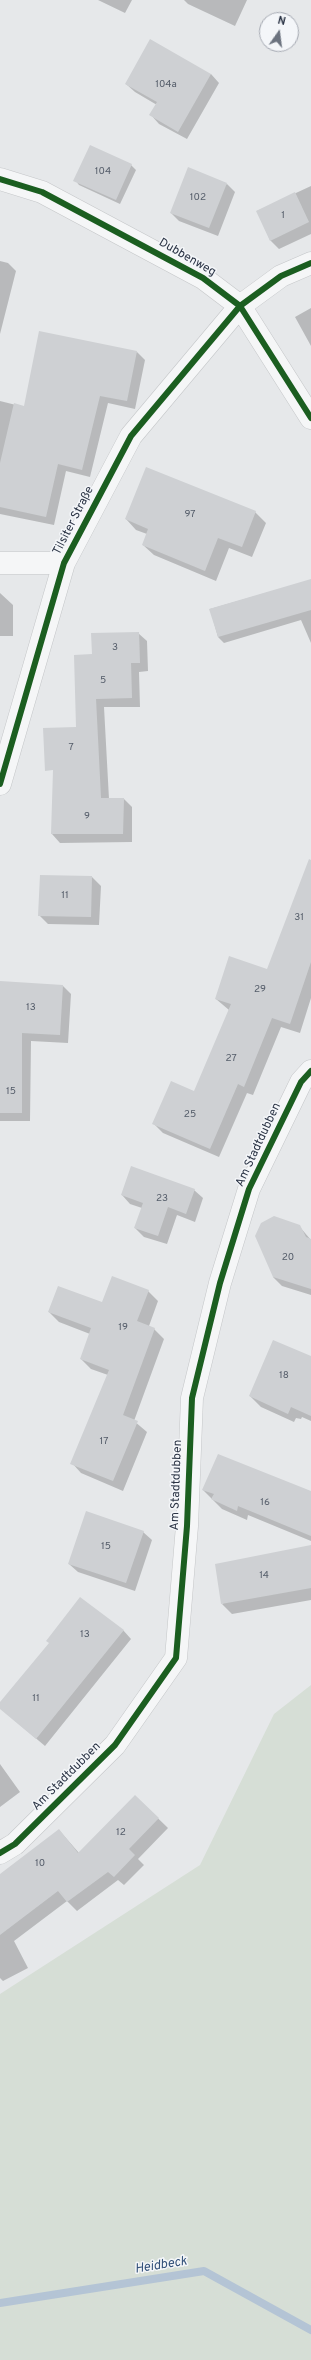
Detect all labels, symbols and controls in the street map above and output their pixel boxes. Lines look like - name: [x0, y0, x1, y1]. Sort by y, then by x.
- north arrow: [259, 12, 299, 52]
- text: N: [276, 14, 287, 29]
- house number: 104a: [155, 79, 177, 91]
- house number: 104: [95, 166, 111, 178]
- house number: 102: [190, 192, 206, 204]
- house number: 1: [281, 210, 285, 222]
- street label: Dubbenweg: [156, 236, 218, 280]
- street label: Tilsiter Straße: [50, 484, 98, 558]
- house number: 97: [185, 509, 195, 521]
- house number: 3: [112, 642, 118, 654]
- house number: 5: [100, 675, 106, 687]
- house number: 7: [68, 742, 74, 754]
- house number: 9: [84, 811, 90, 823]
- house number: 11: [61, 890, 69, 902]
- house number: 31: [294, 912, 304, 924]
- house number: 29: [254, 984, 266, 996]
- house number: 13: [26, 1002, 36, 1014]
- house number: 27: [225, 1053, 237, 1065]
- house number: 15: [6, 1086, 16, 1098]
- street label: Am Stadtdubben: [233, 1101, 285, 1189]
- house number: 25: [184, 1109, 196, 1121]
- house number: 23: [156, 1193, 168, 1205]
- house number: 20: [282, 1252, 294, 1264]
- house number: 19: [118, 1322, 128, 1334]
- house number: 18: [279, 1370, 289, 1382]
- house number: 17: [100, 1436, 108, 1448]
- street label: Am Stadtdubben: [168, 1439, 186, 1531]
- house number: 16: [260, 1497, 270, 1509]
- house number: 15: [101, 1541, 111, 1553]
- house number: 14: [259, 1570, 269, 1582]
- house number: 13: [80, 1629, 90, 1641]
- house number: 11: [32, 1693, 40, 1705]
- street label: Am Stadtdubben: [30, 1740, 104, 1814]
- house number: 12: [116, 1827, 126, 1839]
- house number: 10: [35, 1858, 45, 1870]
- water label: Heidbeck: [134, 2254, 188, 2278]

